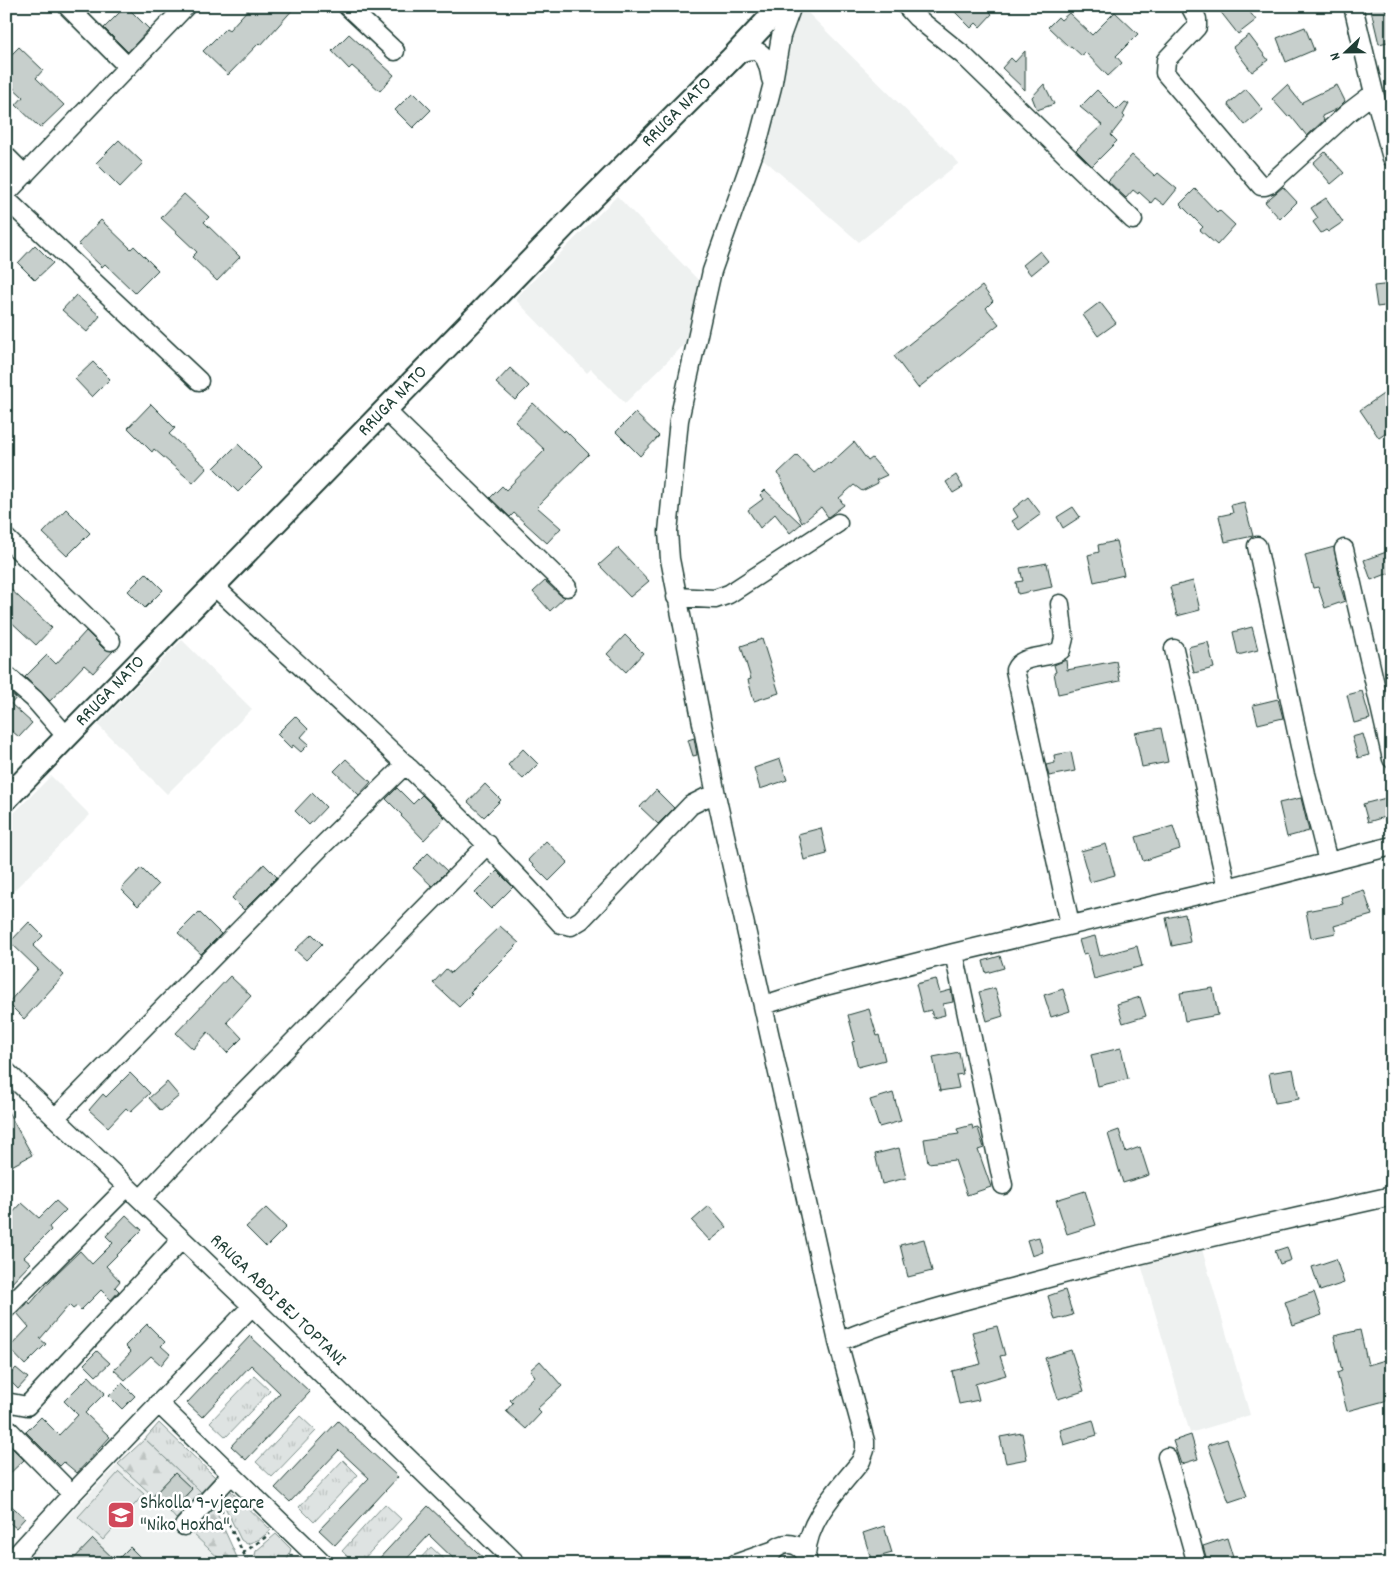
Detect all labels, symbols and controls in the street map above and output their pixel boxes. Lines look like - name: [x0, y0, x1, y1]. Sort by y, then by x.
- north arrow: [1320, 28, 1370, 78]
- text: N: [1325, 49, 1346, 63]
- street label: RRUGA NATO: [636, 71, 719, 154]
- street label: RRUGA NATO: [352, 360, 435, 443]
- street label: RRUGA NATO: [69, 650, 152, 733]
- street label: RRUGA ABDI BEJ TOPTANI: [203, 1229, 351, 1374]
- place label: Shkolla 9-vjeçare "Niko Hoxha": [140, 1491, 264, 1540]
- school or university icon: Shkolla 9-vjeçare "Niko Hoxha": [106, 1500, 136, 1530]

